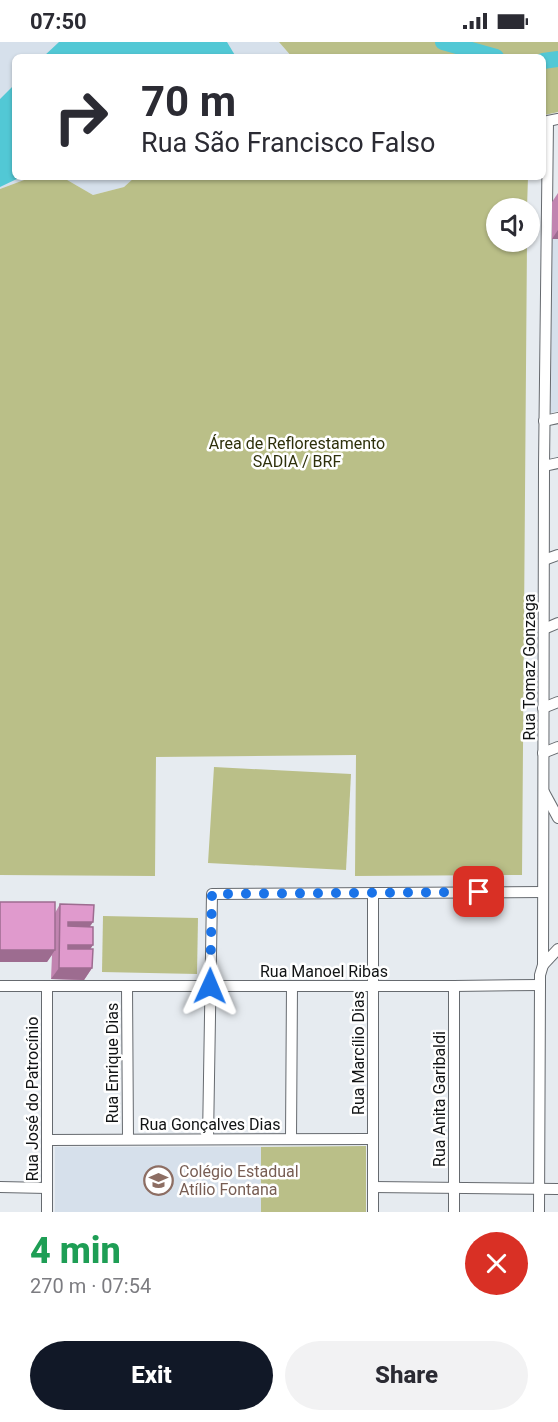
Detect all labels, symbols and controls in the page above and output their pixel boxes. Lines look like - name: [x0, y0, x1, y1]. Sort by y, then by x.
- text: 07:50: [30, 9, 87, 34]
- text: 70 m: [141, 77, 236, 126]
- icon: right: [42, 78, 120, 156]
- text: Rua São Francisco Falso: [141, 127, 435, 159]
- map controls: [486, 198, 540, 252]
- button: sound: [486, 198, 540, 252]
- park label: Área de Reflorestamento SADIA / BRF: [209, 434, 385, 471]
- street label: Rua Tomaz Gonzaga: [520, 594, 539, 740]
- pin: [453, 866, 504, 917]
- icon: arrive: [462, 875, 495, 908]
- position arrow: [178, 954, 242, 1018]
- street label: Rua Manoel Ribas: [260, 962, 388, 981]
- street label: Rua Marcílio Dias: [349, 991, 368, 1115]
- street label: Rua Enrique Dias: [103, 1003, 122, 1123]
- street label: Rua José do Patrocínio: [23, 1017, 42, 1181]
- street label: Rua Anita Garibaldi: [430, 1031, 449, 1167]
- street label: Rua Gonçalves Dias: [140, 1115, 280, 1134]
- place label: Colégio Estadual Atílio Fontana: [179, 1162, 299, 1199]
- school or university icon: Colégio Estadual Atílio Fontana: [142, 1164, 174, 1196]
- text: 4 min: [30, 1230, 121, 1272]
- button: close: [465, 1232, 528, 1295]
- text: 270 m · 07:54: [30, 1274, 151, 1298]
- button: Exit: [30, 1341, 273, 1410]
- button: Share: [285, 1341, 528, 1410]

